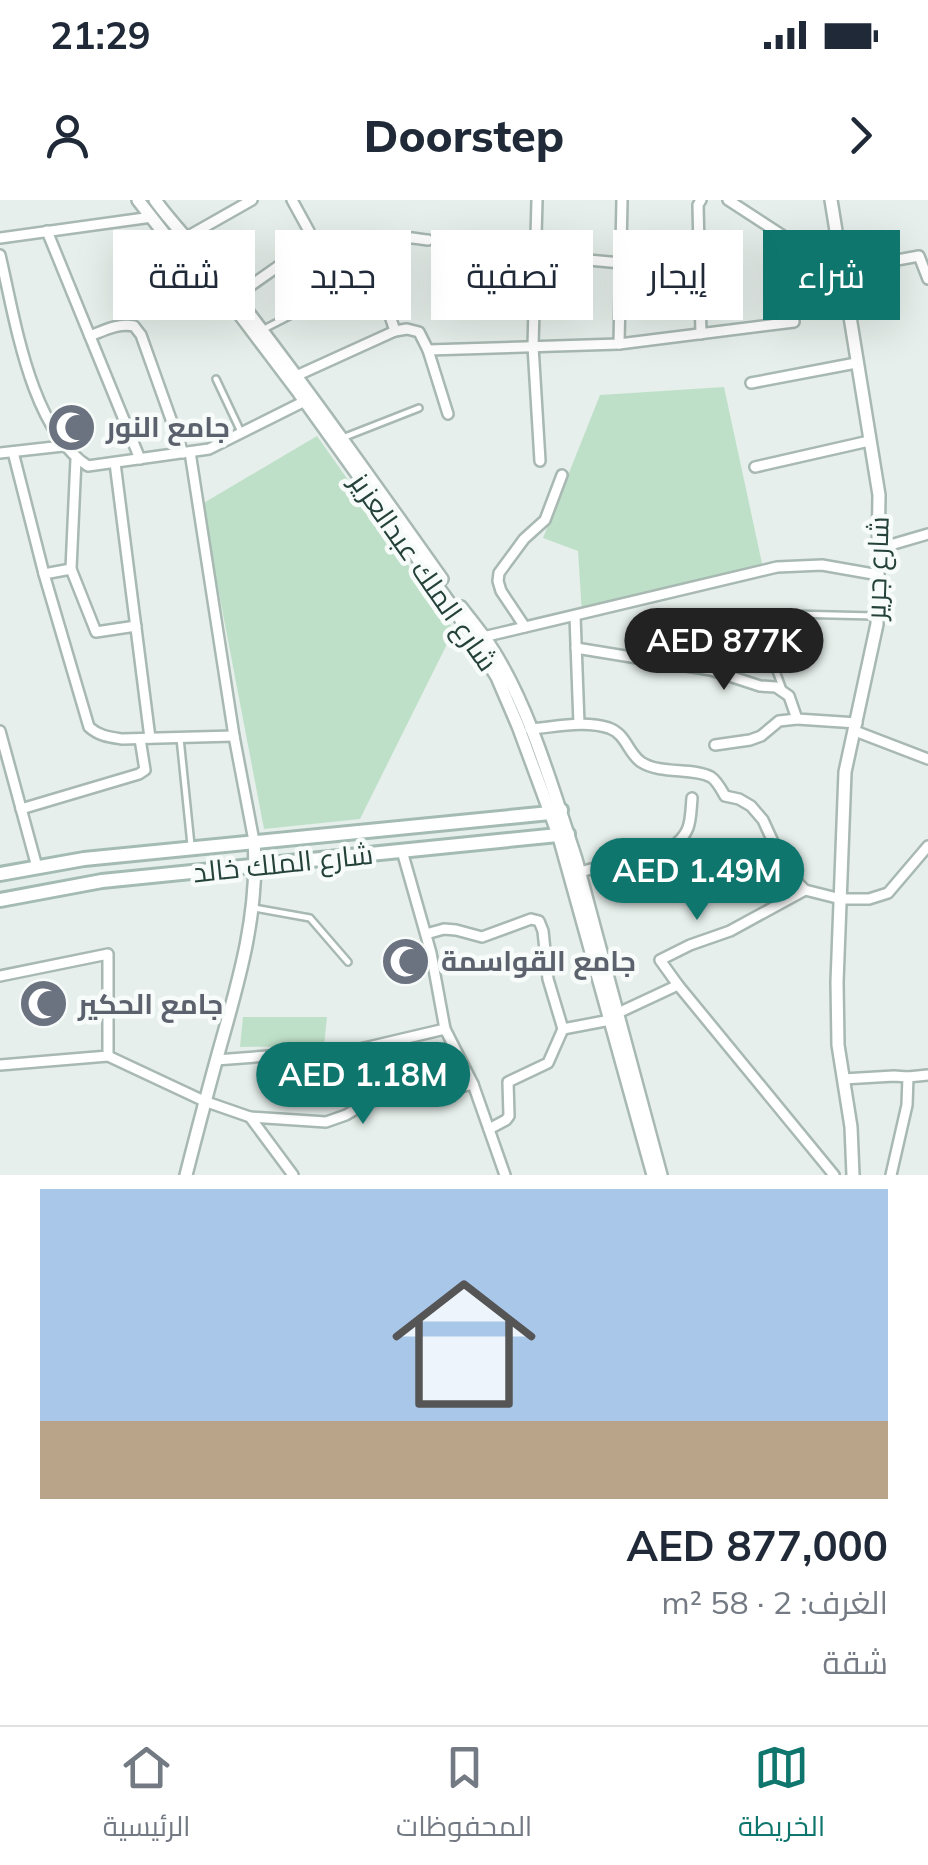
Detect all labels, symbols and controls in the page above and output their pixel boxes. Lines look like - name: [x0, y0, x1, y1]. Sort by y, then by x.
- text: 21:29: [50, 11, 151, 59]
- text: Doorstep: [364, 107, 564, 163]
- icon: person: [40, 108, 95, 163]
- icon: forward: [833, 108, 888, 163]
- chip: شقة: [113, 230, 255, 320]
- chip: جديد: [275, 230, 411, 320]
- chip: تصفية: [431, 230, 593, 320]
- chip: إيجار: [613, 230, 743, 320]
- chip: شراء: [763, 230, 900, 320]
- mosque icon: جامع النور: [45, 401, 97, 453]
- place label: جامع النور: [105, 409, 230, 446]
- street label: شارع الملك عبدالعزيز: [340, 464, 506, 679]
- street label: شارع جرير: [857, 516, 898, 622]
- pin: AED 877K: [621, 608, 827, 693]
- text: AED 877K: [646, 620, 802, 660]
- street label: شارع الملك خالد: [191, 836, 375, 891]
- pin: AED 1.49M: [583, 838, 811, 923]
- text: AED 1.49M: [612, 850, 782, 890]
- mosque icon: جامع القواسمة: [380, 935, 432, 987]
- place label: جامع القواسمة: [441, 943, 636, 980]
- mosque icon: جامع الحكير: [17, 978, 69, 1030]
- place label: جامع الحكير: [77, 986, 223, 1023]
- pin: AED 1.18M: [249, 1042, 477, 1127]
- text: AED 1.18M: [278, 1054, 448, 1094]
- icon: home: [374, 1254, 554, 1434]
- text: AED 877,000: [626, 1519, 888, 1572]
- text: الغرف: 2 · 58 m²: [662, 1582, 888, 1622]
- text: شقة: [823, 1642, 888, 1682]
- tab: الرئيسية: [103, 1740, 191, 1852]
- tab: المحفوظات: [396, 1740, 532, 1852]
- tab: الخريطة: [738, 1740, 825, 1852]

